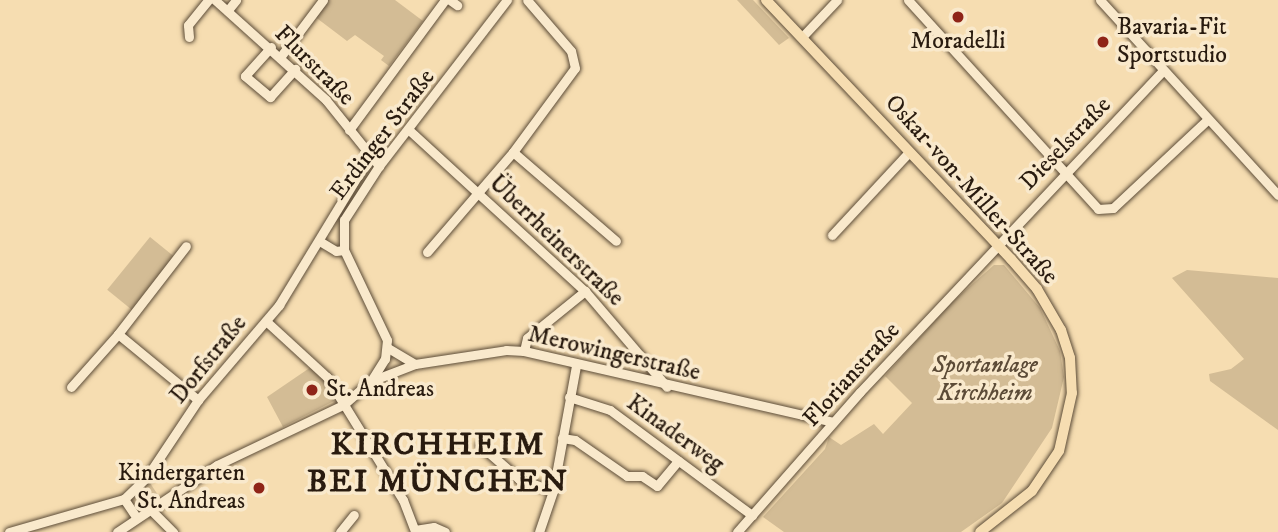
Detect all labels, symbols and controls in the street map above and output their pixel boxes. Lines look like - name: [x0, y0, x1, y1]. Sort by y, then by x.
- marker: Moradelli: [950, 9, 966, 25]
- place label: Bavaria-Fit Sportstudio: [1117, 14, 1227, 70]
- street label: Flurstraße: [268, 20, 360, 112]
- place label: Moradelli: [911, 28, 1005, 56]
- marker: Bavaria-Fit Sportstudio: [1095, 34, 1111, 50]
- street label: Erdinger Straße: [325, 64, 441, 206]
- street label: Oskar-von-Miller-Straße: [878, 89, 1064, 291]
- street label: Dieselstraße: [1015, 91, 1117, 197]
- street label: Überrheinerstraße: [482, 169, 630, 313]
- street label: Dorfstraße: [165, 310, 253, 410]
- street label: Florianstraße: [798, 317, 906, 433]
- street label: Merowingerstraße: [525, 320, 703, 388]
- park label: Sportanlage Kirchheim: [932, 352, 1038, 408]
- place label: St. Andreas: [326, 376, 434, 404]
- marker: St. Andreas: [304, 382, 320, 398]
- street label: Kinaderweg: [621, 389, 729, 479]
- district label: KIRCHHEIM BEI MÜNCHEN: [308, 427, 568, 502]
- place label: Kindergarten St. Andreas: [118, 460, 245, 516]
- marker: Kindergarten St. Andreas: [251, 480, 267, 496]

